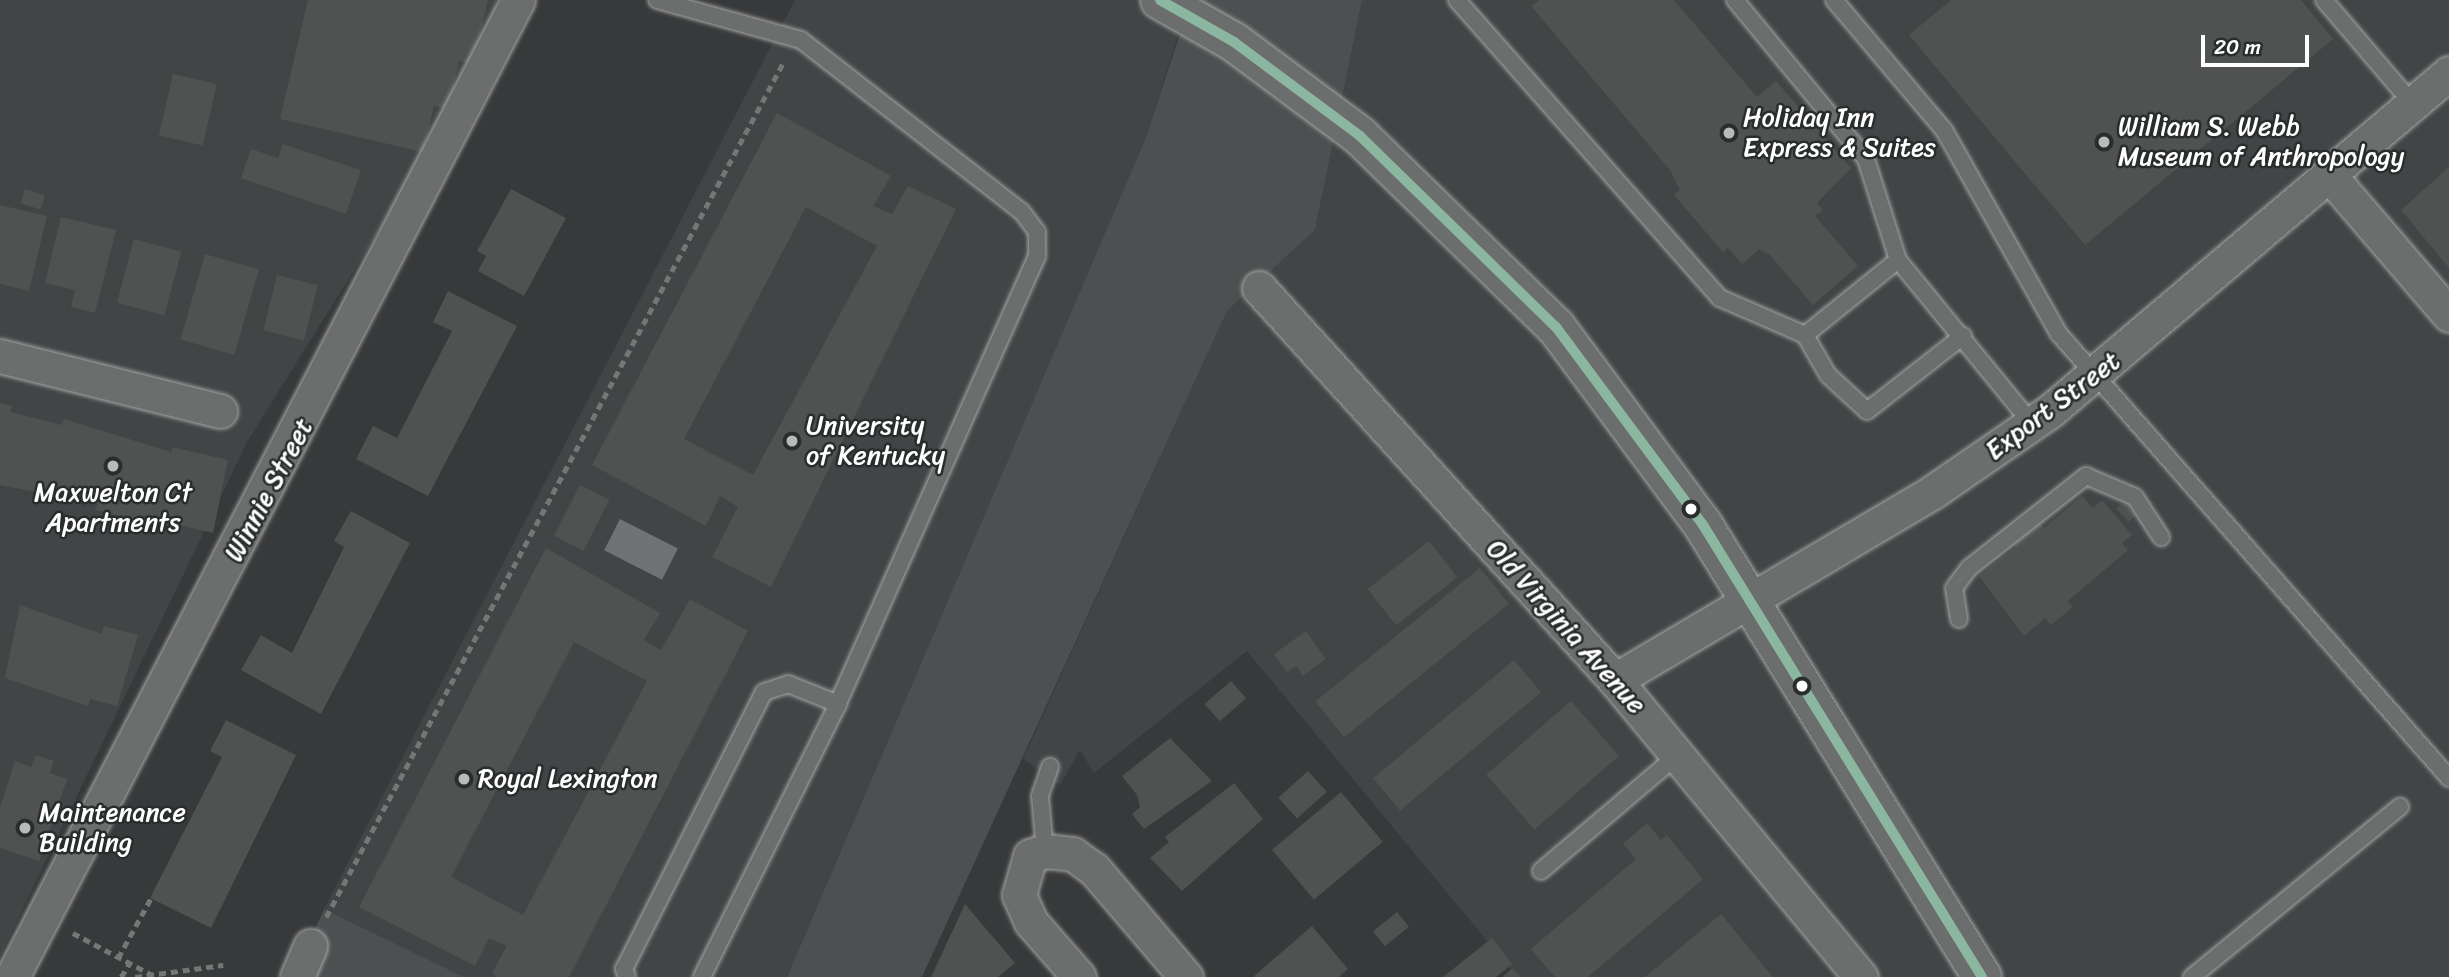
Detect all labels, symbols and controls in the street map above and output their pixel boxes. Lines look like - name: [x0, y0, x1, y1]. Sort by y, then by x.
- scale bar: [2204, 21, 2312, 65]
- text: 20 m: [2214, 28, 2261, 66]
- place label: Holiday Inn Express & Suites: [1743, 102, 1936, 164]
- place label: William S. Webb Museum of Anthropology: [2118, 111, 2404, 172]
- marker: Holiday Inn Express & Suites: [1721, 125, 1737, 141]
- marker: William S. Webb Museum of Anthropology: [2096, 134, 2112, 150]
- street label: Export Street: [1980, 346, 2126, 466]
- place label: University of Kentucky: [806, 410, 946, 472]
- street label: Winnie Street: [218, 413, 320, 567]
- marker: University of Kentucky: [784, 433, 800, 449]
- marker: Maxwelton Ct Apartments: [105, 458, 121, 474]
- place label: Maxwelton Ct Apartments: [34, 477, 192, 538]
- unlabelled marker: [1684, 502, 1698, 516]
- street label: Old Virginia Avenue: [1480, 534, 1652, 720]
- unlabelled marker: [1795, 679, 1809, 693]
- place label: Royal Lexington: [478, 763, 659, 795]
- marker: Royal Lexington: [456, 771, 472, 787]
- place label: Maintenance Building: [39, 797, 186, 858]
- marker: Maintenance Building: [17, 820, 33, 836]

